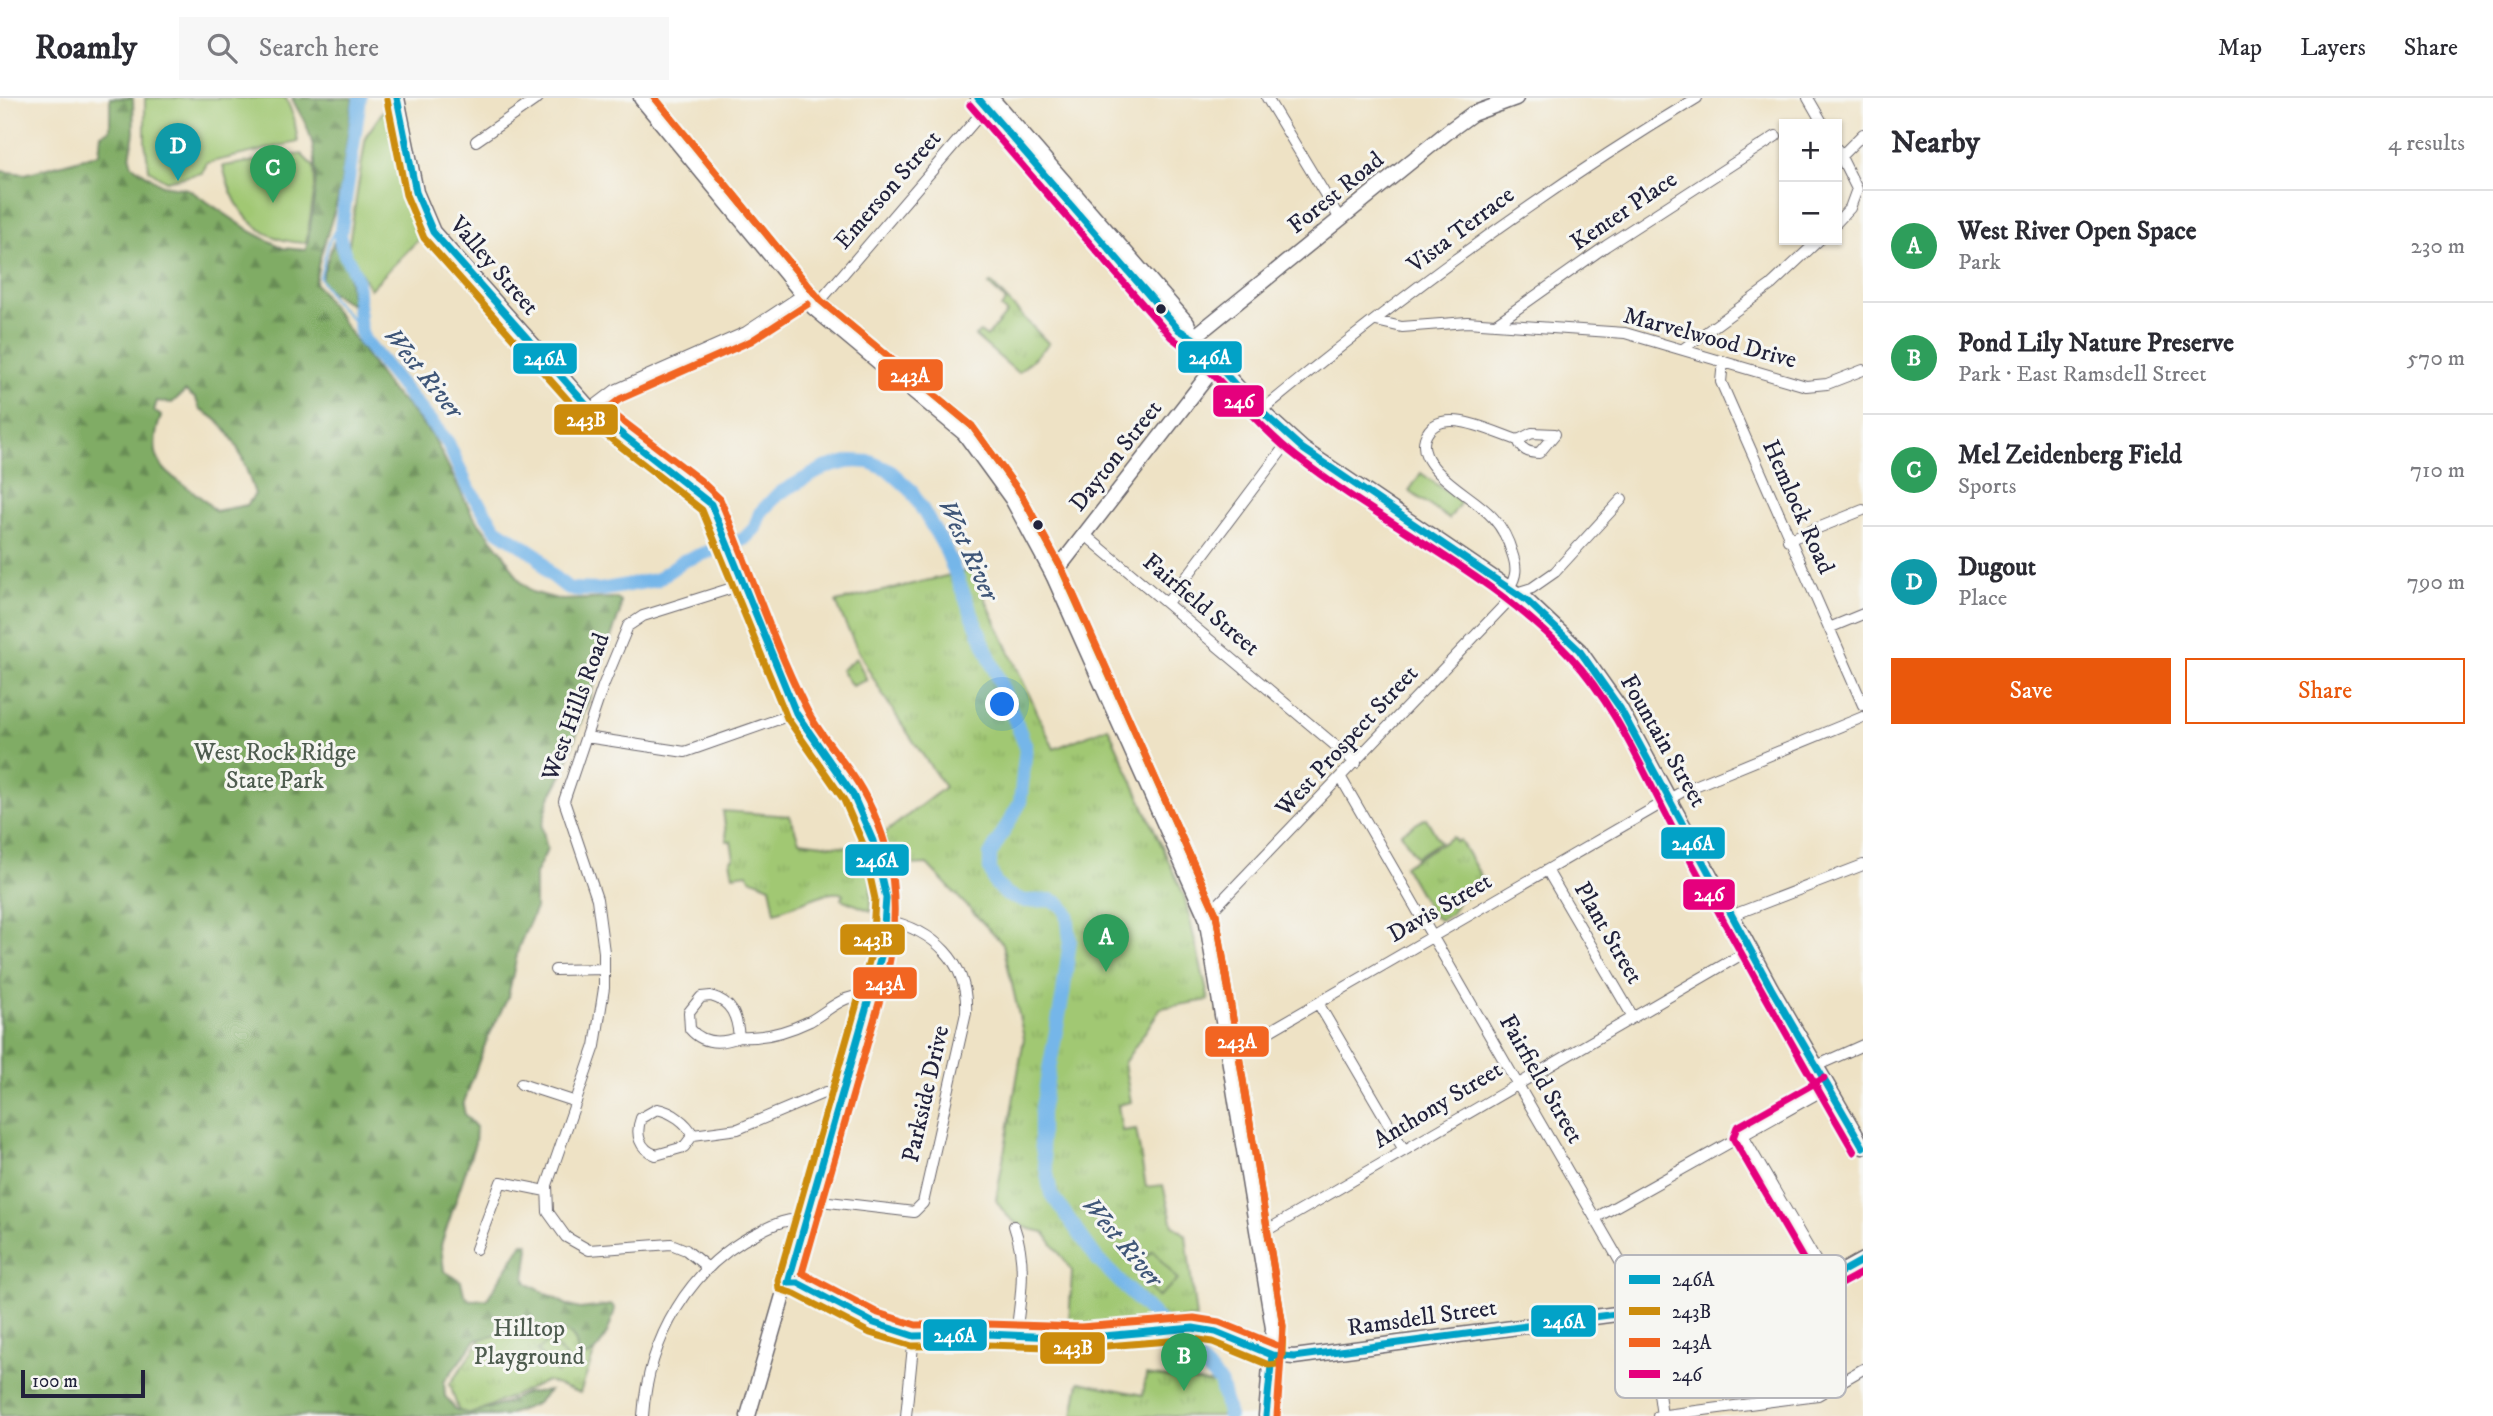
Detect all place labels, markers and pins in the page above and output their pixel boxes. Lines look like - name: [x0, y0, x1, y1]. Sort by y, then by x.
- pin: D: [155, 123, 201, 181]
- pin: C: [250, 145, 296, 203]
- unlabelled marker: [1154, 302, 1168, 316]
- unlabelled marker: [1031, 518, 1045, 532]
- pin: A: [1083, 914, 1129, 972]
- pin: B: [1161, 1333, 1207, 1391]

